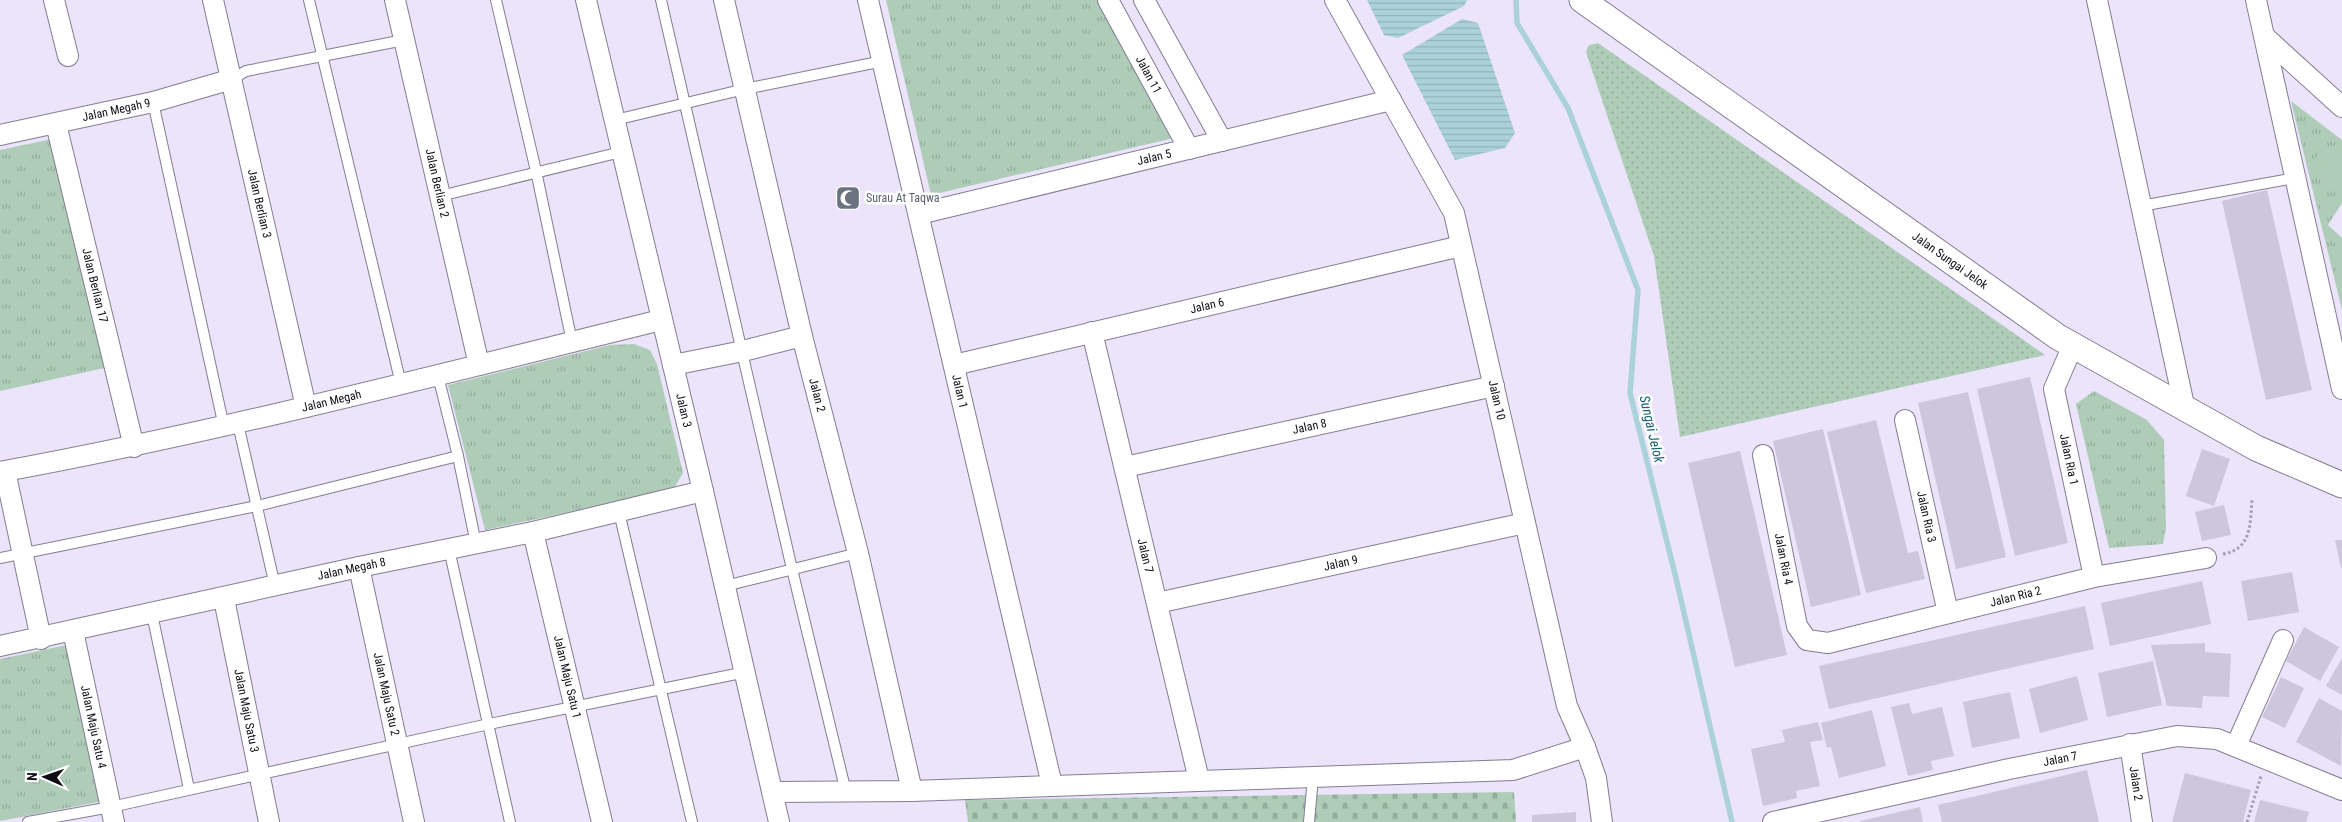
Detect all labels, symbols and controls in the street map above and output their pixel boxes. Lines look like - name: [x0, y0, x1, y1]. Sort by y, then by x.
- street label: Jalan 11: [1133, 54, 1164, 96]
- street label: Jalan Megah 9: [81, 96, 152, 124]
- street label: Jalan 5: [1136, 146, 1173, 168]
- street label: Jalan Berlian 2: [422, 147, 452, 219]
- street label: Jalan Berlian 3: [245, 168, 274, 240]
- mosque icon: Surau At Taqwa: [835, 185, 861, 211]
- place label: Surau At Taqwa: [866, 191, 940, 205]
- street label: Jalan Sungai Jelok: [1910, 229, 1991, 292]
- street label: Jalan Berlian 17: [79, 247, 111, 324]
- street label: Jalan 6: [1189, 295, 1226, 316]
- street label: Jalan 1: [949, 373, 971, 410]
- street label: Jalan 2: [806, 377, 828, 414]
- street label: Jalan 10: [1486, 379, 1508, 422]
- street label: Jalan Megah: [300, 387, 363, 415]
- street label: Jalan 3: [673, 392, 695, 429]
- water label: Sungai Jelok: [1636, 394, 1668, 465]
- street label: Jalan 8: [1291, 416, 1328, 437]
- street label: Jalan Ria 1: [2057, 432, 2081, 487]
- street label: Jalan Ria 3: [1914, 490, 1939, 544]
- street label: Jalan Ria 4: [1772, 532, 1796, 586]
- street label: Jalan 7: [1135, 537, 1156, 574]
- street label: Jalan 9: [1322, 553, 1359, 574]
- street label: Jalan Megah 8: [316, 555, 387, 583]
- street label: Jalan Ria 2: [1989, 583, 2043, 610]
- street label: Jalan Maju Satu 1: [551, 634, 584, 720]
- street label: Jalan Maju Satu 2: [371, 651, 402, 737]
- street label: Jalan Maju Satu 3: [231, 668, 262, 754]
- street label: Jalan Maju Satu 4: [78, 684, 109, 770]
- street label: Jalan 7: [2042, 749, 2079, 769]
- north arrow: [20, 752, 70, 802]
- street label: Jalan 2: [2127, 765, 2146, 802]
- text: N: [24, 772, 40, 781]

